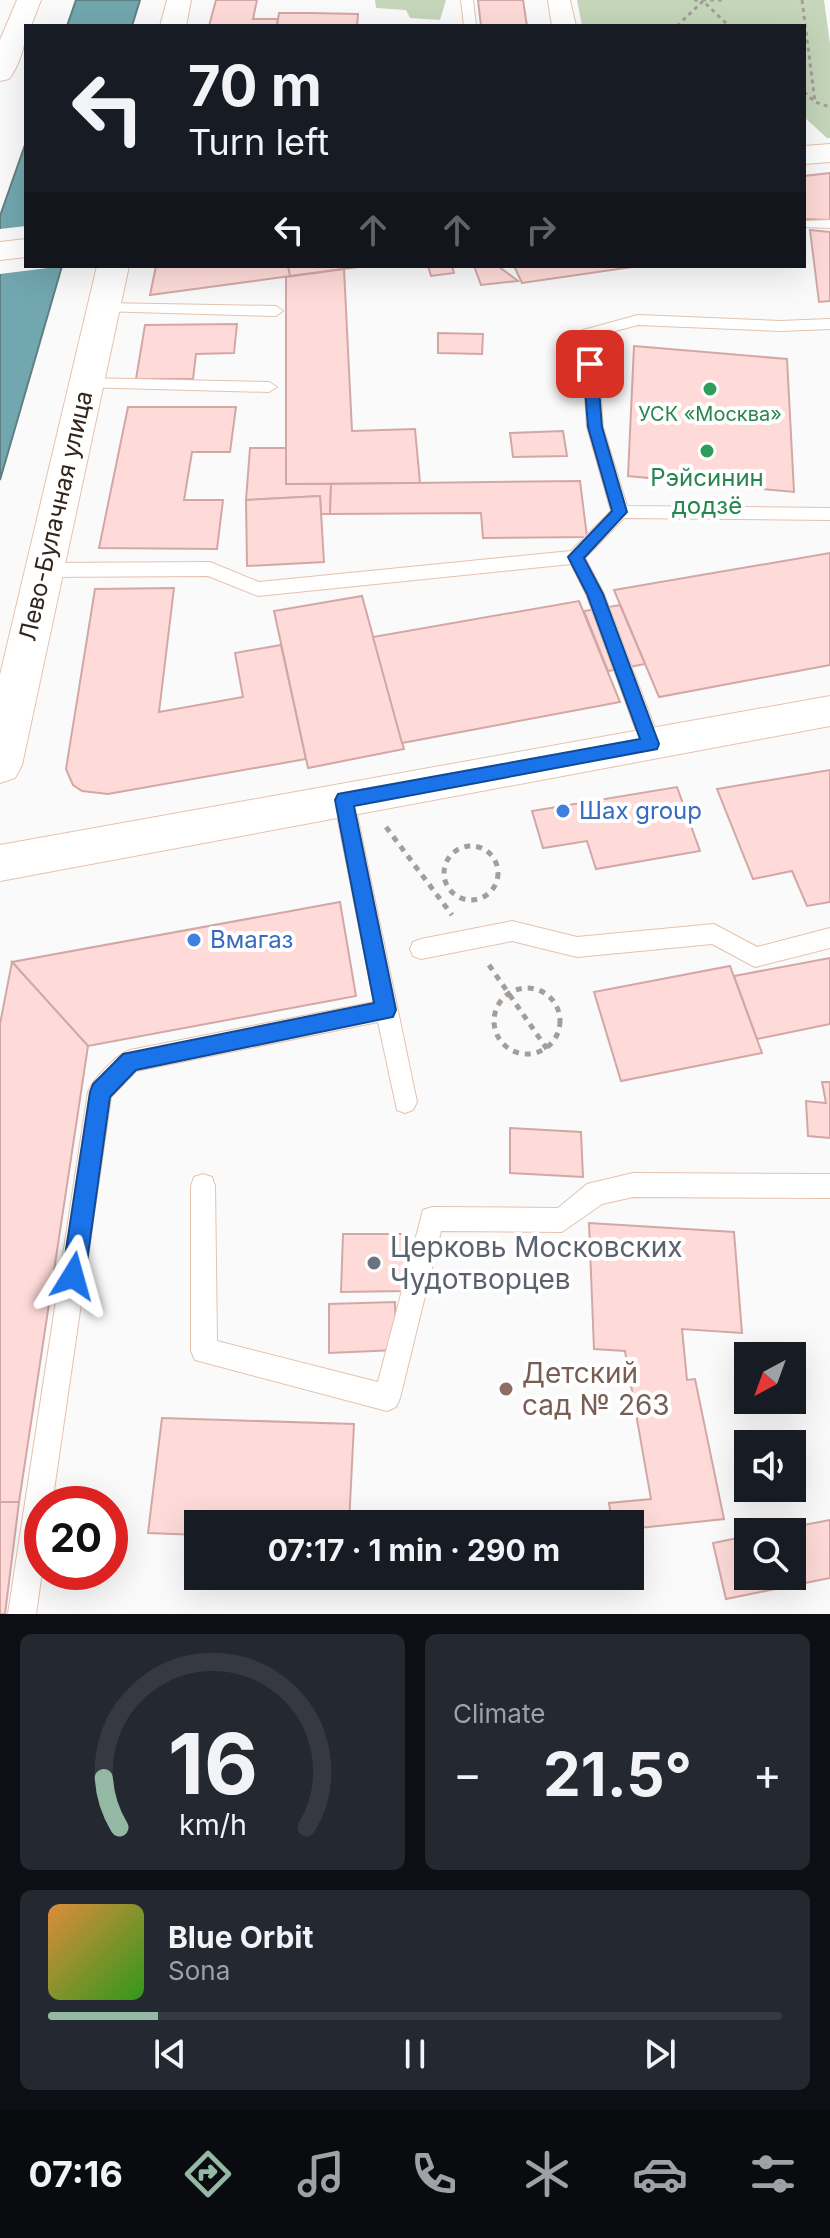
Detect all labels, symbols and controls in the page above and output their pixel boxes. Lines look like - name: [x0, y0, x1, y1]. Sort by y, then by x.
- text: 70 m: [188, 52, 322, 120]
- icon: left: [56, 56, 160, 160]
- text: Turn left: [188, 120, 329, 164]
- icon: left: [267, 208, 311, 252]
- icon: ahead: [351, 208, 395, 252]
- icon: ahead: [435, 208, 479, 252]
- icon: right: [519, 208, 563, 252]
- pin: [556, 330, 624, 398]
- icon: arrive: [568, 342, 612, 386]
- marker: УСК «Москва»: [701, 380, 719, 398]
- street label: Лево-Булачная улица: [13, 388, 98, 644]
- place label: УСК «Москва»: [638, 402, 782, 426]
- marker: Рэйсинин додзё: [698, 442, 716, 460]
- place label: Рэйсинин додзё: [650, 463, 764, 520]
- place label: Шах group: [579, 796, 702, 825]
- marker: Шах group: [554, 802, 572, 820]
- place label: Вмагаз: [210, 925, 293, 954]
- marker: Вмагаз: [185, 931, 203, 949]
- place label: Церковь Московских Чудотворцев: [390, 1230, 683, 1296]
- position arrow: [31, 1234, 115, 1318]
- marker: Церковь Московских Чудотворцев: [365, 1254, 383, 1272]
- north arrow: [734, 1342, 806, 1414]
- map controls: [734, 1342, 806, 1590]
- place label: Детский сад № 263: [522, 1356, 670, 1422]
- marker: Детский сад № 263: [497, 1380, 515, 1398]
- button: sound: [734, 1430, 806, 1502]
- speed limit sign: 20: [24, 1486, 128, 1590]
- button: search: [734, 1518, 806, 1590]
- text: 07:17 · 1 min · 290 m: [268, 1532, 560, 1568]
- text: Climate: [453, 1698, 545, 1729]
- text: 16: [168, 1713, 257, 1814]
- text: 21.5°: [543, 1738, 692, 1810]
- text: −: [453, 1747, 482, 1801]
- text: +: [753, 1747, 782, 1801]
- text: km/h: [179, 1807, 246, 1842]
- text: Blue Orbit: [168, 1919, 313, 1955]
- text: Sona: [168, 1955, 230, 1986]
- icon: previous: [148, 2032, 192, 2076]
- icon: pause: [393, 2032, 437, 2076]
- icon: next: [638, 2032, 682, 2076]
- icon: directions: [180, 2146, 236, 2202]
- icon: music: [293, 2146, 349, 2202]
- icon: phone: [406, 2146, 462, 2202]
- icon: climate: [519, 2146, 575, 2202]
- icon: car: [632, 2146, 688, 2202]
- icon: filters: [745, 2146, 801, 2202]
- text: 07:16: [29, 2152, 123, 2196]

